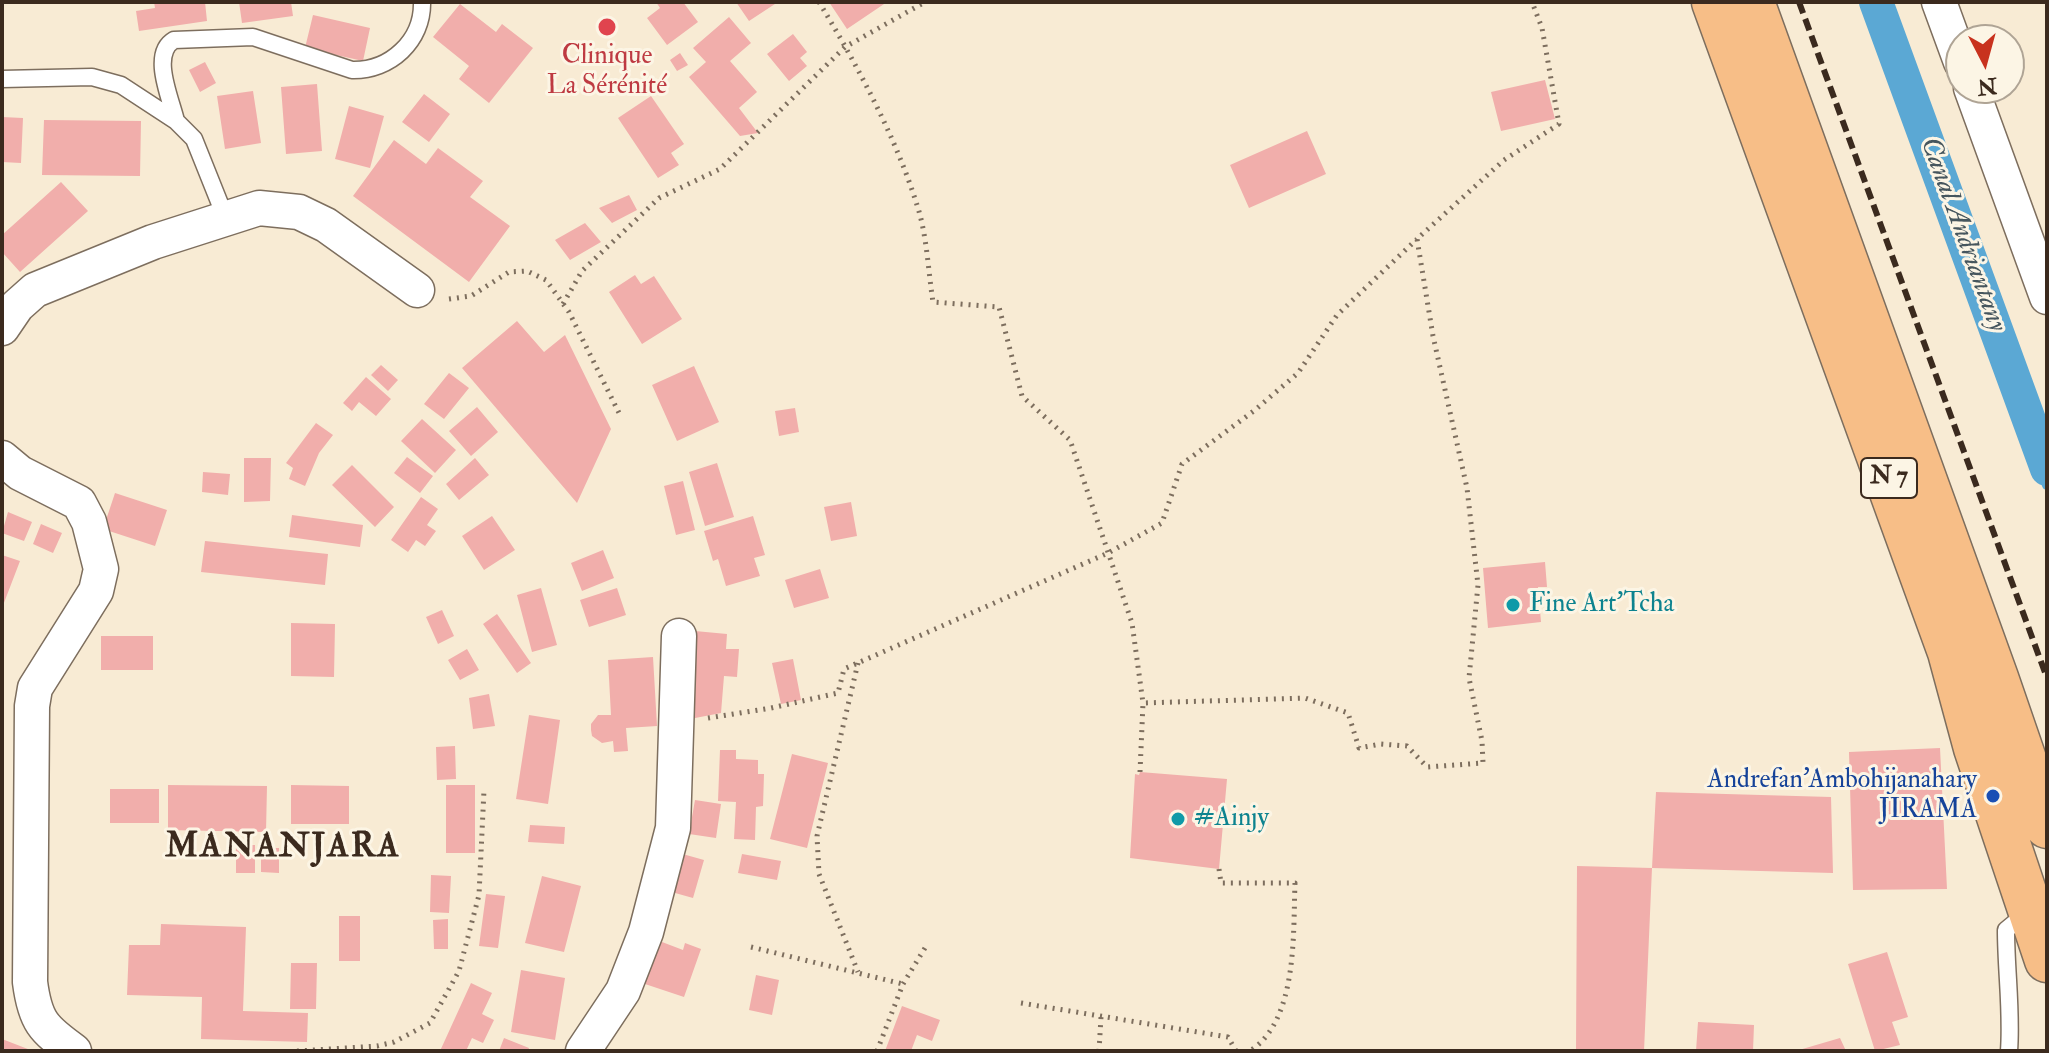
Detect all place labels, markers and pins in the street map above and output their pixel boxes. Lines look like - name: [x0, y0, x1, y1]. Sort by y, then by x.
- marker: Clinique La Sérénité: [596, 16, 618, 38]
- place label: Clinique La Sérénité: [547, 41, 667, 102]
- place label: Fine Art'Tcha: [1529, 589, 1674, 621]
- marker: Fine Art'Tcha: [1504, 596, 1522, 614]
- place label: Andrefan'Ambohijanahary JIRAMA: [1707, 765, 1977, 826]
- marker: Andrefan'Ambohijanahary JIRAMA: [1984, 787, 2002, 805]
- place label: #Ainjy: [1194, 803, 1269, 835]
- marker: #Ainjy: [1169, 810, 1187, 828]

